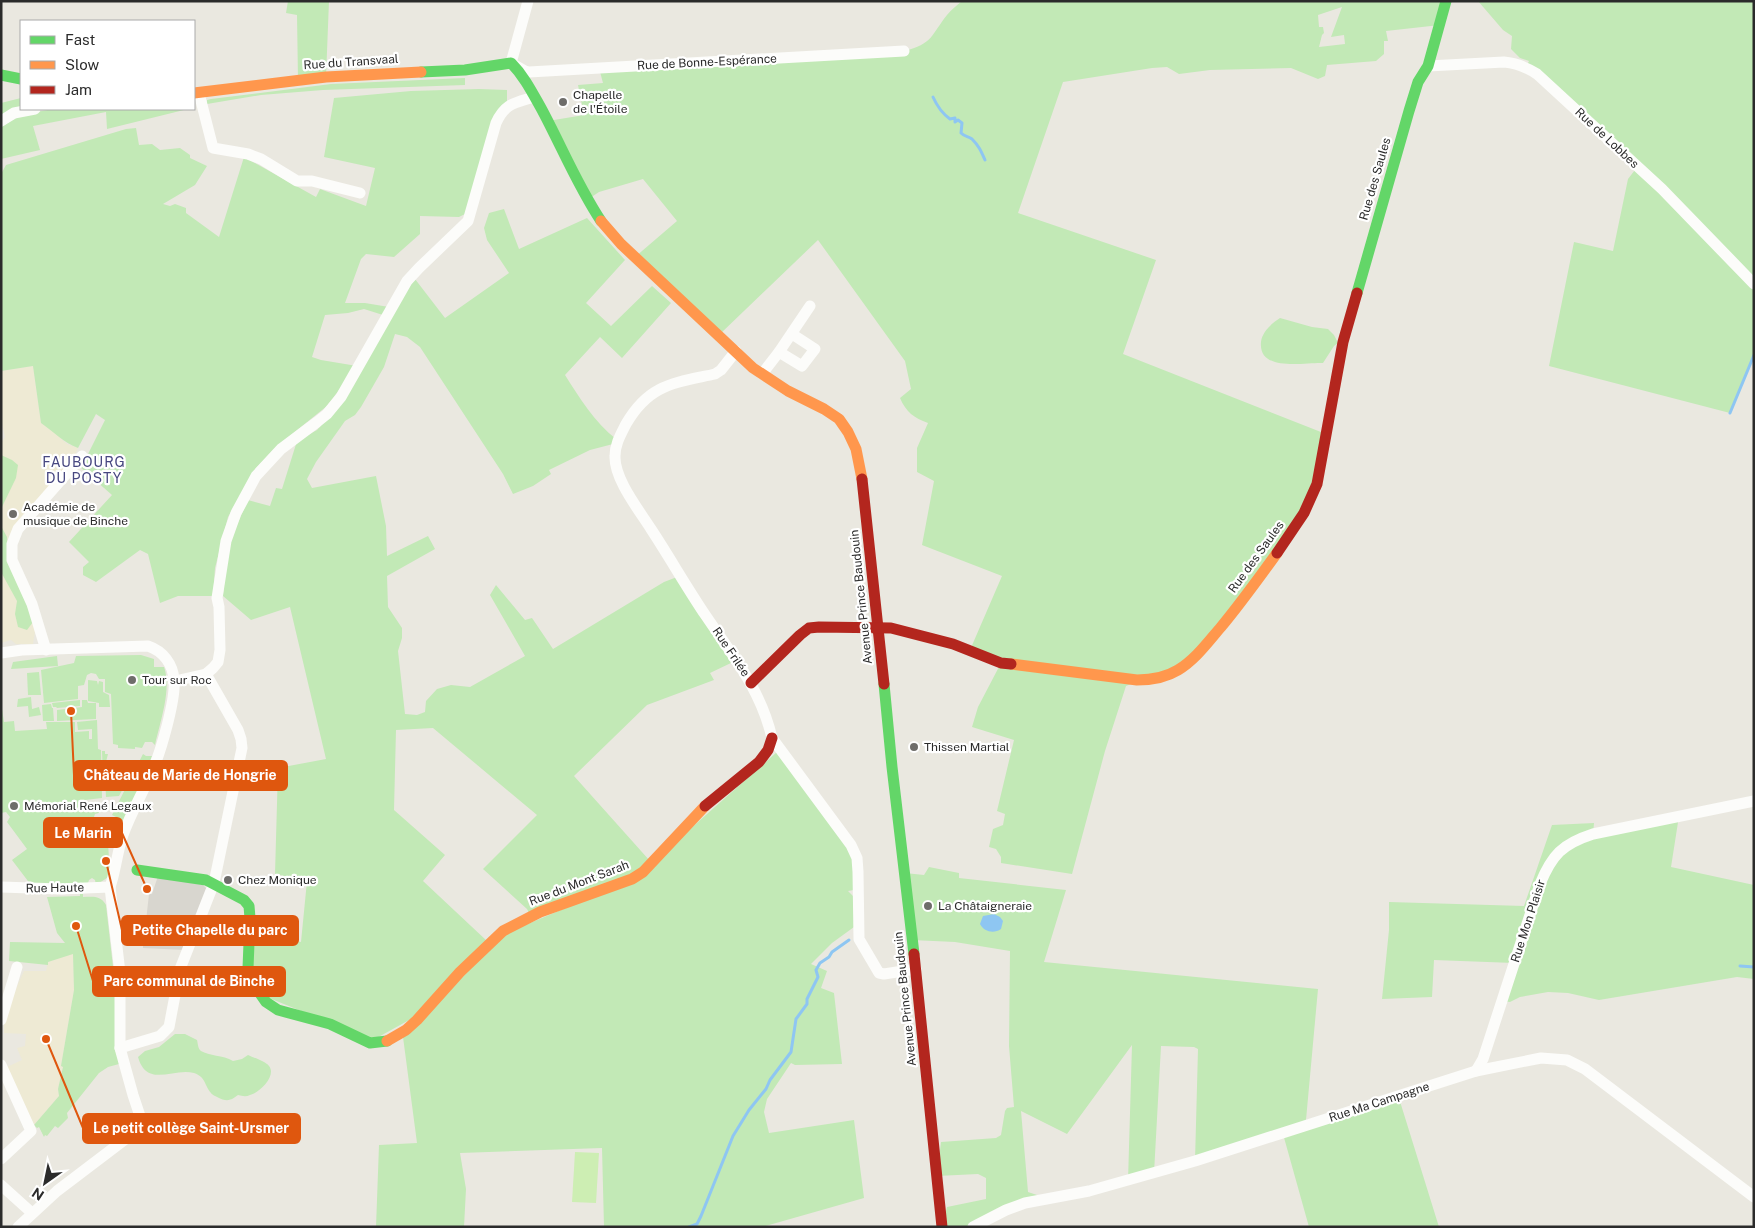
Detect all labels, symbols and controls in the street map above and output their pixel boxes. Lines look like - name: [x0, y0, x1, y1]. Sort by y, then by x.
- legend: [20, 20, 195, 110]
- text: Fast: [65, 31, 95, 48]
- street label: Rue de Bonne-Espérance: [637, 51, 778, 73]
- street label: Rue du Transvaal: [303, 52, 399, 72]
- text: Slow: [65, 56, 100, 73]
- text: Jam: [65, 81, 92, 98]
- place label: Chapelle de l'Étoile: [573, 88, 628, 116]
- marker: Chapelle de l'Étoile: [557, 96, 569, 108]
- street label: Rue de Lobbes: [1572, 105, 1642, 171]
- street label: Rue des Saules: [1357, 136, 1393, 222]
- district label: FAUBOURG DU POSTY: [42, 454, 126, 486]
- place label: Académie de musique de Binche: [23, 500, 128, 528]
- marker: Académie de musique de Binche: [7, 508, 19, 520]
- street label: Rue des Saules: [1225, 518, 1287, 596]
- street label: Avenue Prince Baudouin: [847, 529, 875, 665]
- street label: Rue Frilée: [709, 625, 753, 679]
- place label: Tour sur Roc: [142, 673, 212, 687]
- marker: Tour sur Roc: [126, 674, 138, 686]
- place label: Thissen Martial: [924, 740, 1010, 754]
- marker: Thissen Martial: [908, 741, 920, 753]
- callout: Château de Marie de Hongrie: [74, 761, 287, 790]
- text: Château de Marie de Hongrie: [83, 767, 277, 783]
- place label: Mémorial René Legaux: [24, 799, 152, 813]
- marker: Mémorial René Legaux: [8, 800, 20, 812]
- callout: Le Marin: [44, 818, 122, 847]
- text: Le Marin: [54, 825, 112, 841]
- street label: Rue du Mont Sarah: [527, 857, 631, 908]
- place label: Chez Monique: [238, 873, 317, 887]
- marker: Chez Monique: [222, 874, 234, 886]
- street label: Rue Mon Plaisir: [1508, 877, 1548, 964]
- street label: Rue Haute: [26, 880, 85, 896]
- place label: La Châtaigneraie: [938, 899, 1032, 913]
- marker: La Châtaigneraie: [922, 900, 934, 912]
- callout: Petite Chapelle du parc: [122, 916, 298, 945]
- text: Petite Chapelle du parc: [132, 922, 288, 938]
- street label: Avenue Prince Baudouin: [891, 931, 919, 1067]
- callout: Parc communal de Binche: [93, 967, 285, 996]
- text: Parc communal de Binche: [103, 973, 275, 989]
- street label: Rue Ma Campagne: [1327, 1079, 1431, 1125]
- callout: Le petit collège Saint-Ursmer: [83, 1114, 300, 1143]
- text: Le petit collège Saint-Ursmer: [93, 1120, 289, 1136]
- north arrow: [20, 1158, 70, 1208]
- text: N: [29, 1184, 47, 1204]

